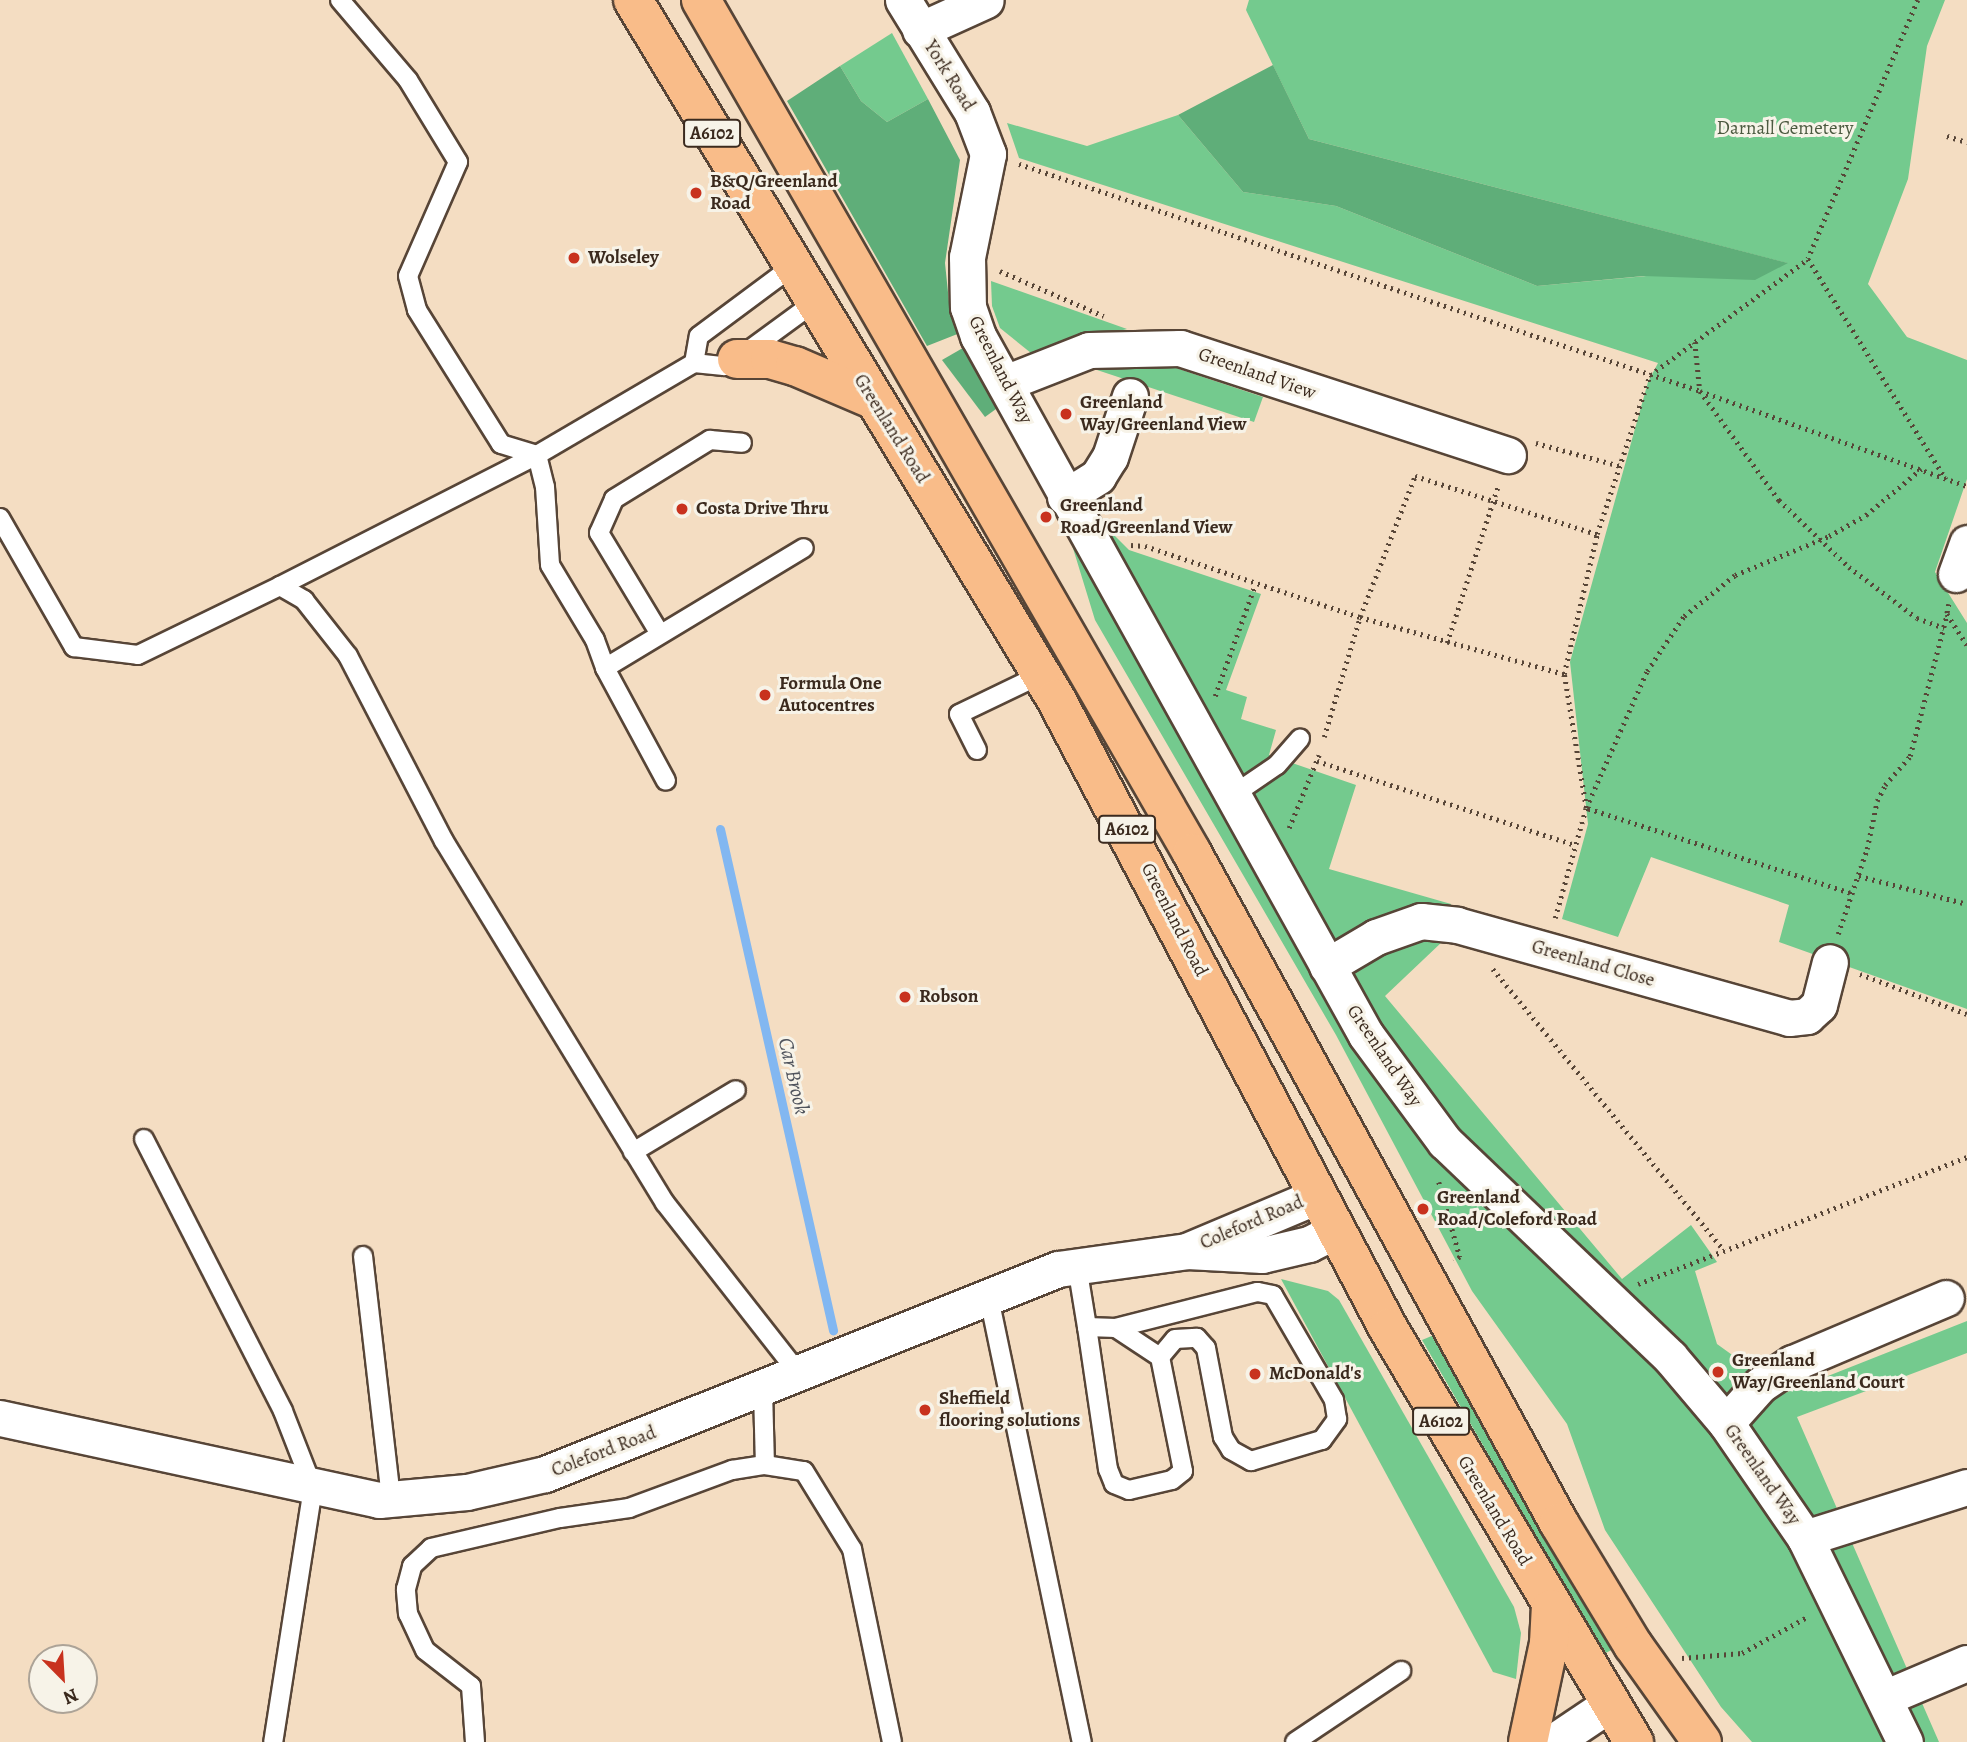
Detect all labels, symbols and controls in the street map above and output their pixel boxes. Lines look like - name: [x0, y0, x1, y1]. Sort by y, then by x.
- street label: York Road: [918, 36, 980, 116]
- road number: A6102: [682, 118, 742, 148]
- park label: Darnall Cemetery: [1717, 118, 1853, 140]
- place label: B&Q/Greenland Road: [710, 171, 838, 215]
- marker: B&Q/Greenland Road: [688, 185, 704, 201]
- place label: Wolseley: [588, 247, 659, 269]
- marker: Wolseley: [566, 250, 582, 266]
- street label: Greenland Way: [963, 312, 1037, 428]
- street label: Greenland View: [1195, 343, 1319, 405]
- street label: Greenland Road: [848, 370, 934, 488]
- place label: Greenland Way/Greenland View: [1080, 392, 1246, 436]
- marker: Greenland Way/Greenland View: [1058, 406, 1074, 422]
- place label: Greenland Road/Greenland View: [1060, 495, 1233, 539]
- place label: Costa Drive Thru: [696, 498, 829, 520]
- marker: Costa Drive Thru: [674, 501, 690, 517]
- marker: Greenland Road/Greenland View: [1038, 509, 1054, 525]
- place label: Formula One Autocentres: [779, 673, 882, 717]
- marker: Formula One Autocentres: [757, 687, 773, 703]
- road number: A6102: [1097, 814, 1157, 844]
- street label: Greenland Road: [1136, 859, 1212, 981]
- street label: Greenland Close: [1529, 936, 1657, 992]
- place label: Robson: [919, 986, 978, 1008]
- marker: Robson: [897, 989, 913, 1005]
- street label: Greenland Way: [1342, 1001, 1426, 1111]
- water label: Car Brook: [773, 1035, 815, 1117]
- place label: Greenland Road/Coleford Road: [1437, 1187, 1597, 1231]
- street label: Coleford Road: [1197, 1191, 1307, 1255]
- marker: Greenland Road/Coleford Road: [1415, 1201, 1431, 1217]
- place label: Greenland Way/Greenland Court: [1732, 1350, 1905, 1394]
- place label: McDonald's: [1269, 1363, 1361, 1385]
- marker: Greenland Way/Greenland Court: [1710, 1364, 1726, 1380]
- marker: McDonald's: [1247, 1366, 1263, 1382]
- place label: Sheffield flooring solutions: [939, 1388, 1080, 1432]
- marker: Sheffield flooring solutions: [917, 1402, 933, 1418]
- road number: A6102: [1411, 1406, 1471, 1436]
- street label: Greenland Way: [1719, 1420, 1805, 1530]
- street label: Coleford Road: [549, 1422, 659, 1482]
- street label: Greenland Road: [1452, 1452, 1536, 1570]
- north arrow: [28, 1644, 98, 1714]
- text: N: [59, 1682, 82, 1711]

